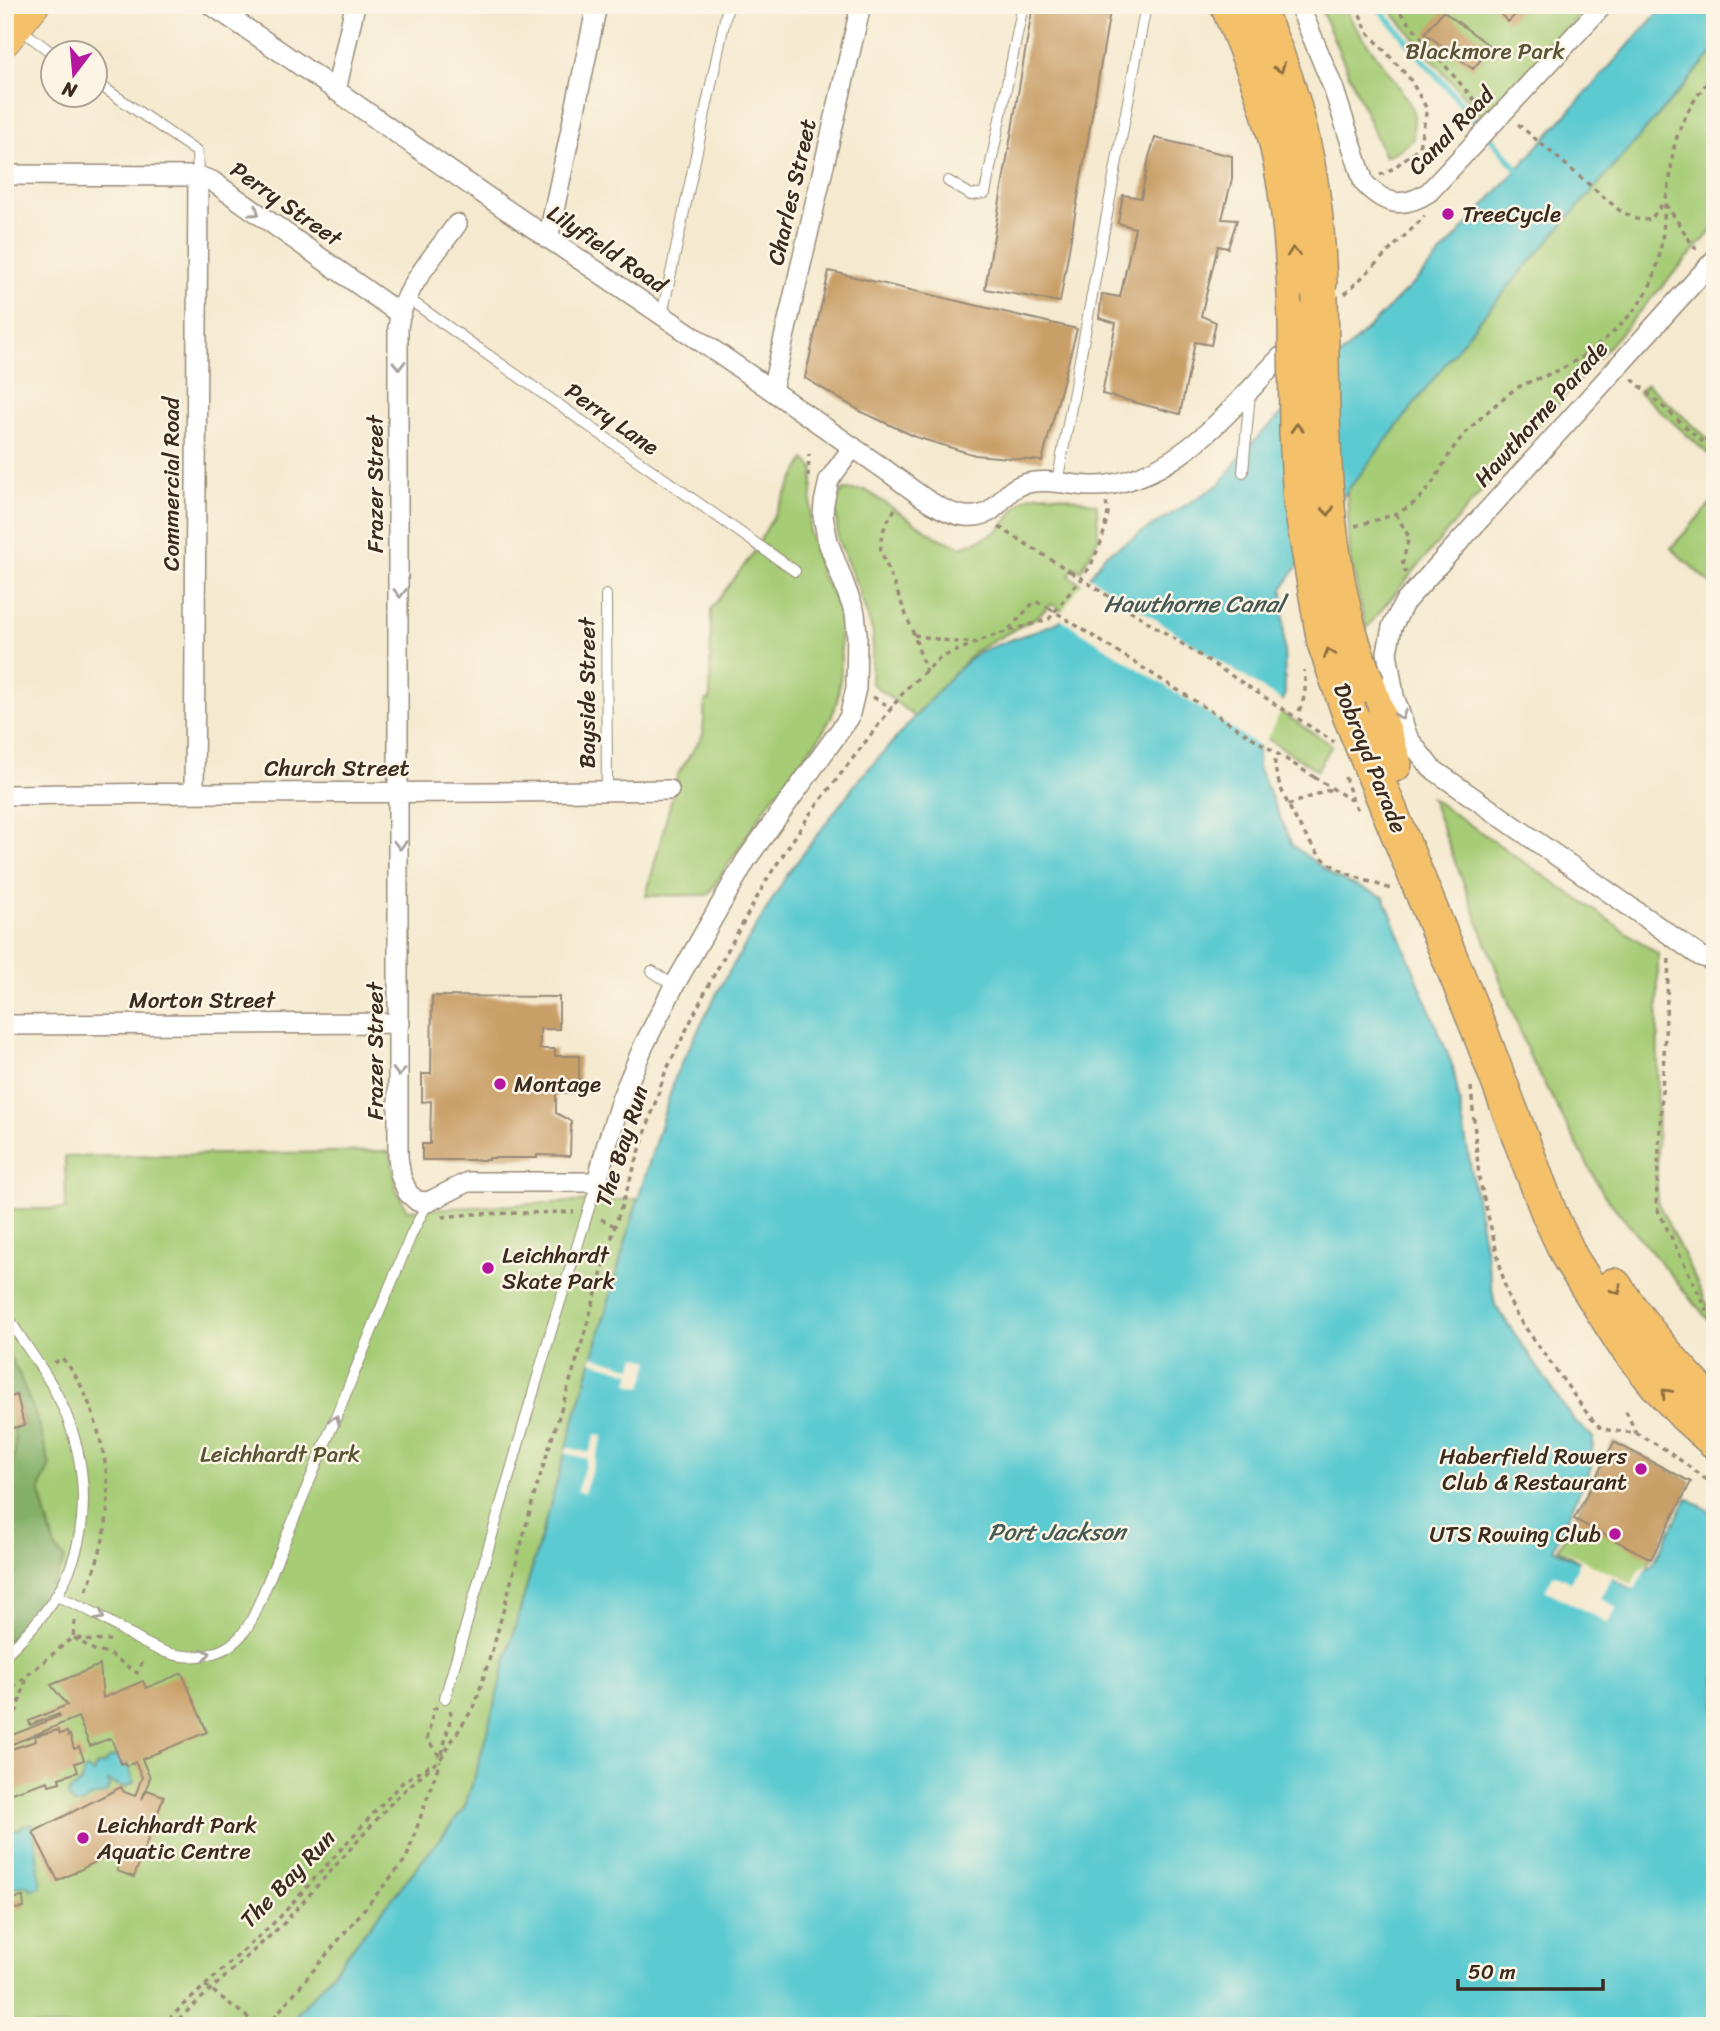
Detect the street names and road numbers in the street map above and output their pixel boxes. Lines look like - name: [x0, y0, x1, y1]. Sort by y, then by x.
- street label: Canal Road: [1398, 75, 1506, 185]
- street label: Charles Street: [755, 115, 829, 269]
- street label: Perry Street: [221, 150, 352, 259]
- street label: Lilyfield Road: [538, 193, 677, 306]
- street label: Hawthorne Parade: [1464, 331, 1618, 497]
- street label: Perry Lane: [556, 371, 668, 467]
- street label: Commercial Road: [151, 395, 192, 571]
- street label: Frazer Street: [355, 413, 396, 553]
- street label: Bayside Street: [567, 616, 608, 768]
- street label: Dobroyd Parade: [1321, 676, 1419, 840]
- street label: Church Street: [264, 748, 410, 789]
- street label: Morton Street: [129, 980, 277, 1021]
- street label: Frazer Street: [355, 980, 396, 1120]
- street label: The Bay Run: [583, 1080, 661, 1212]
- street label: The Bay Run: [230, 1819, 347, 1938]

